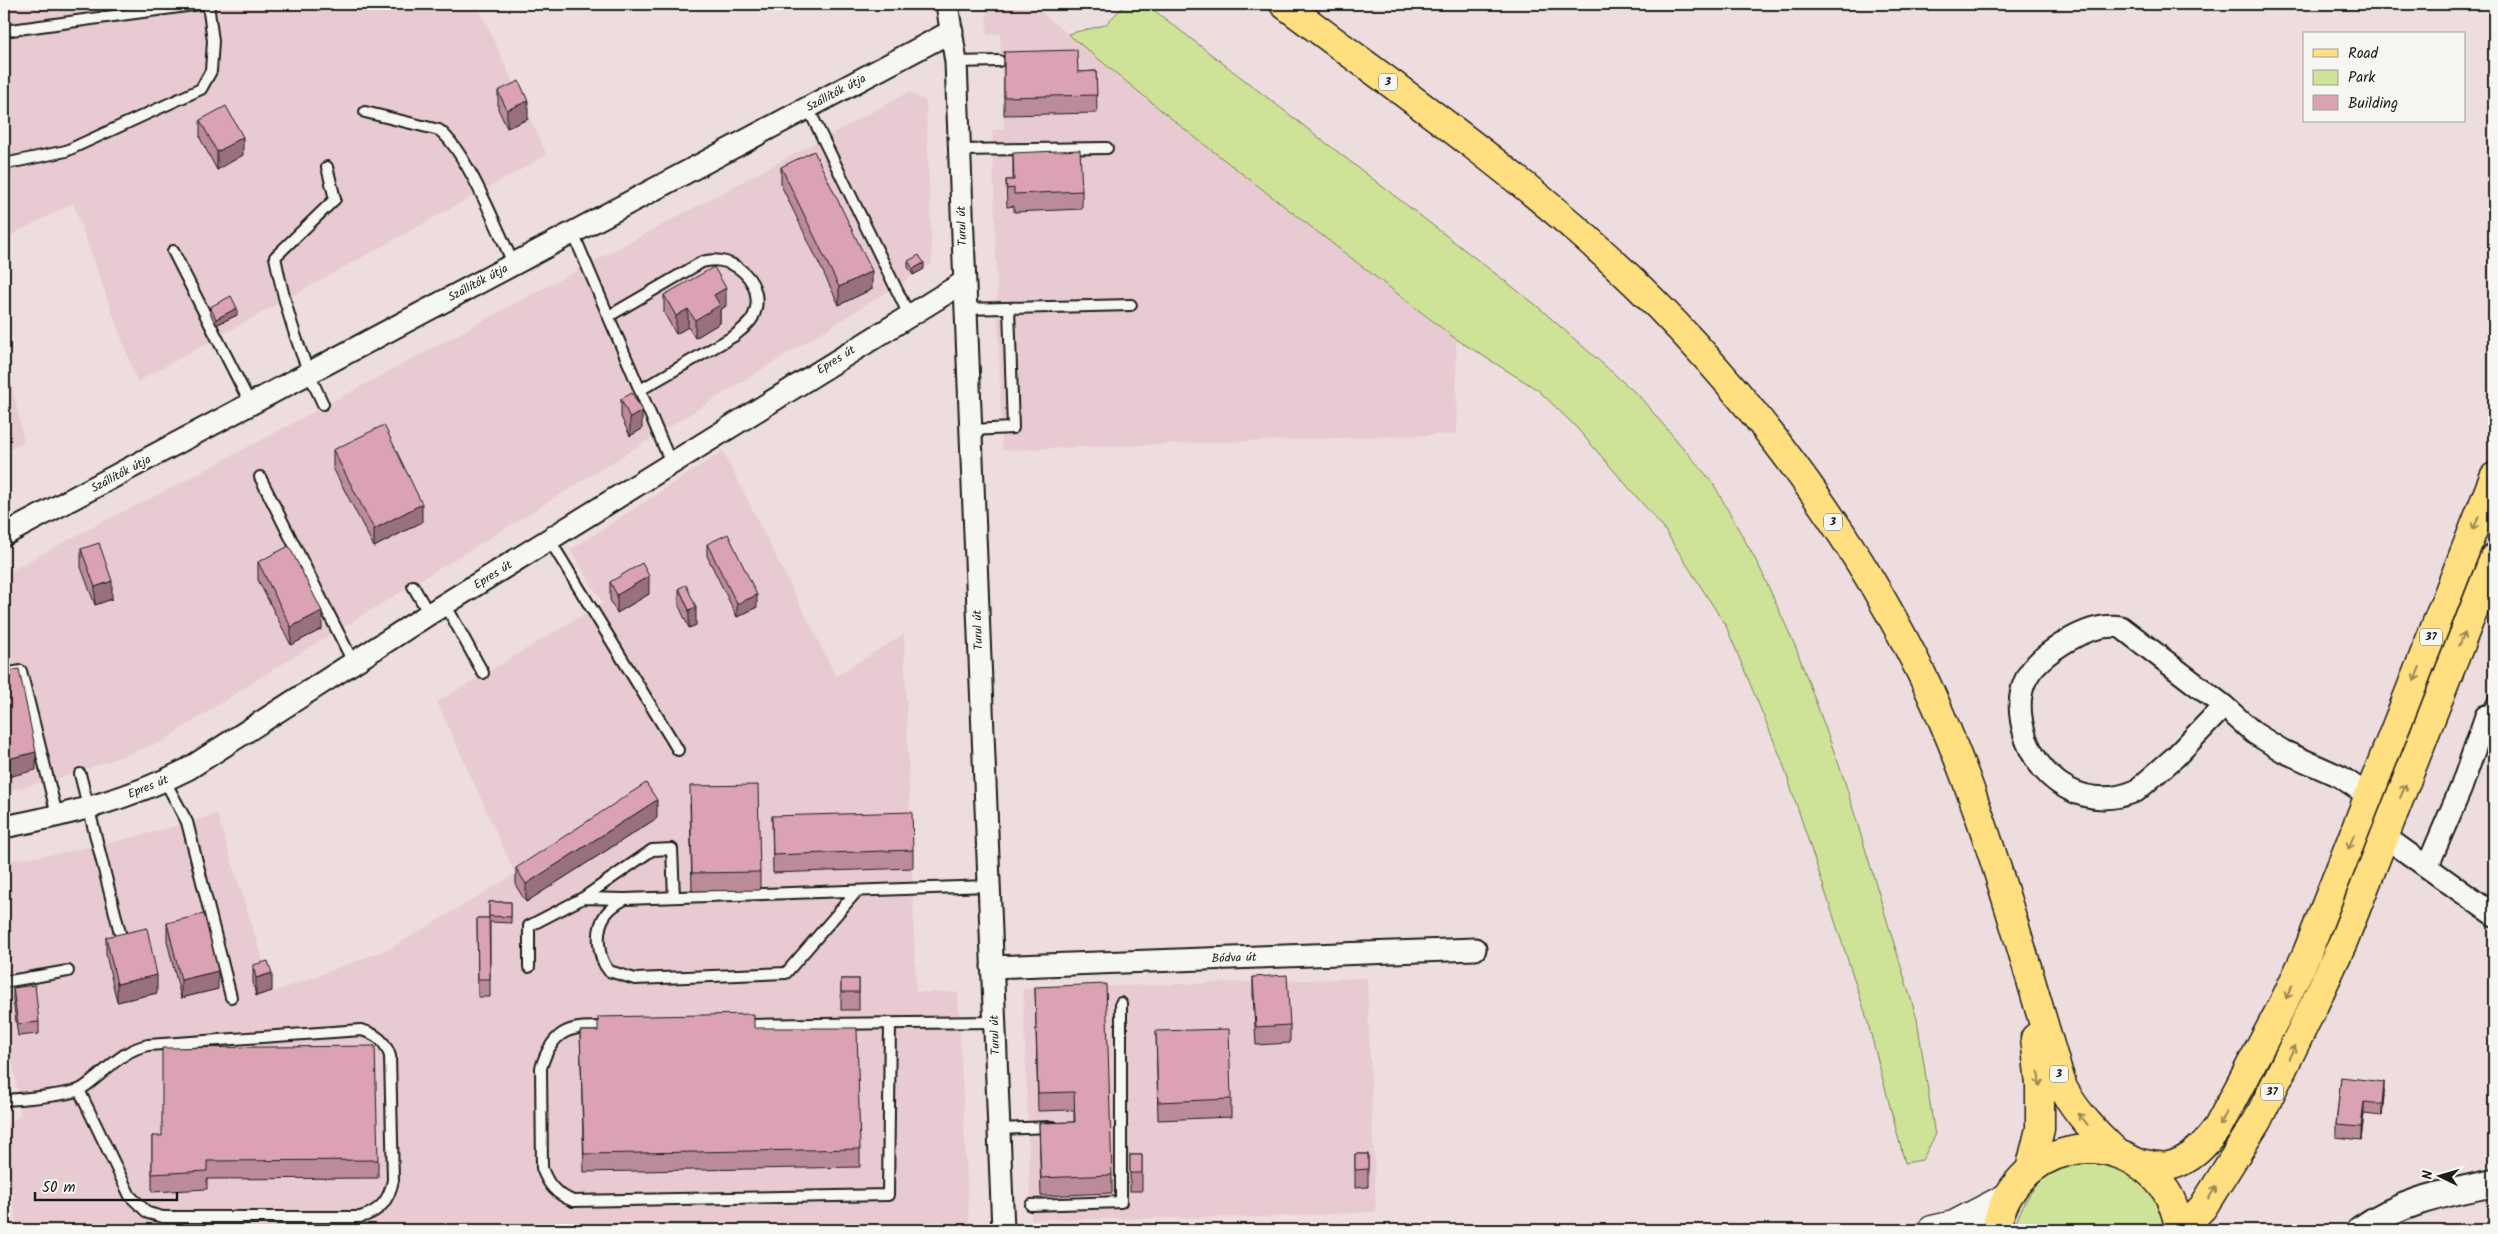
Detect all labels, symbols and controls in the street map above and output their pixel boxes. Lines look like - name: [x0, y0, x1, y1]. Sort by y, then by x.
- legend: [2303, 32, 2466, 122]
- text: Road: [2348, 42, 2379, 66]
- text: Park: [2348, 66, 2376, 90]
- street label: Szállítók útja: [803, 69, 870, 117]
- road number: 3: [1379, 74, 1397, 90]
- text: Building: [2348, 92, 2398, 116]
- street label: Turul út: [952, 205, 972, 246]
- street label: Szállítók útja: [445, 259, 512, 307]
- street label: Epres út: [813, 341, 859, 379]
- street label: Szállítók útja: [88, 450, 155, 498]
- road number: 3: [1824, 514, 1842, 530]
- one-way arrow: [2471, 515, 2480, 530]
- street label: Epres út: [470, 556, 516, 594]
- street label: Turul út: [968, 609, 988, 650]
- road number: 37: [2420, 628, 2442, 646]
- one-way arrow: [2457, 632, 2467, 647]
- one-way arrow: [2412, 666, 2421, 681]
- street label: Epres út: [125, 770, 172, 804]
- one-way arrow: [2399, 784, 2408, 799]
- one-way arrow: [2346, 834, 2356, 849]
- street label: Bódva út: [1211, 948, 1257, 968]
- one-way arrow: [2284, 984, 2293, 999]
- street label: Turul út: [985, 1014, 1005, 1055]
- one-way arrow: [2288, 1045, 2297, 1060]
- road number: 3: [2050, 1066, 2068, 1082]
- one-way arrow: [2034, 1070, 2044, 1086]
- road number: 37: [2261, 1084, 2283, 1100]
- one-way arrow: [2218, 1111, 2228, 1126]
- one-way arrow: [2078, 1112, 2089, 1125]
- north arrow: [2416, 1152, 2466, 1202]
- scale bar: [35, 1169, 178, 1201]
- text: N: [2417, 1169, 2439, 1180]
- text: 50 m: [42, 1176, 76, 1200]
- one-way arrow: [2207, 1186, 2217, 1200]

